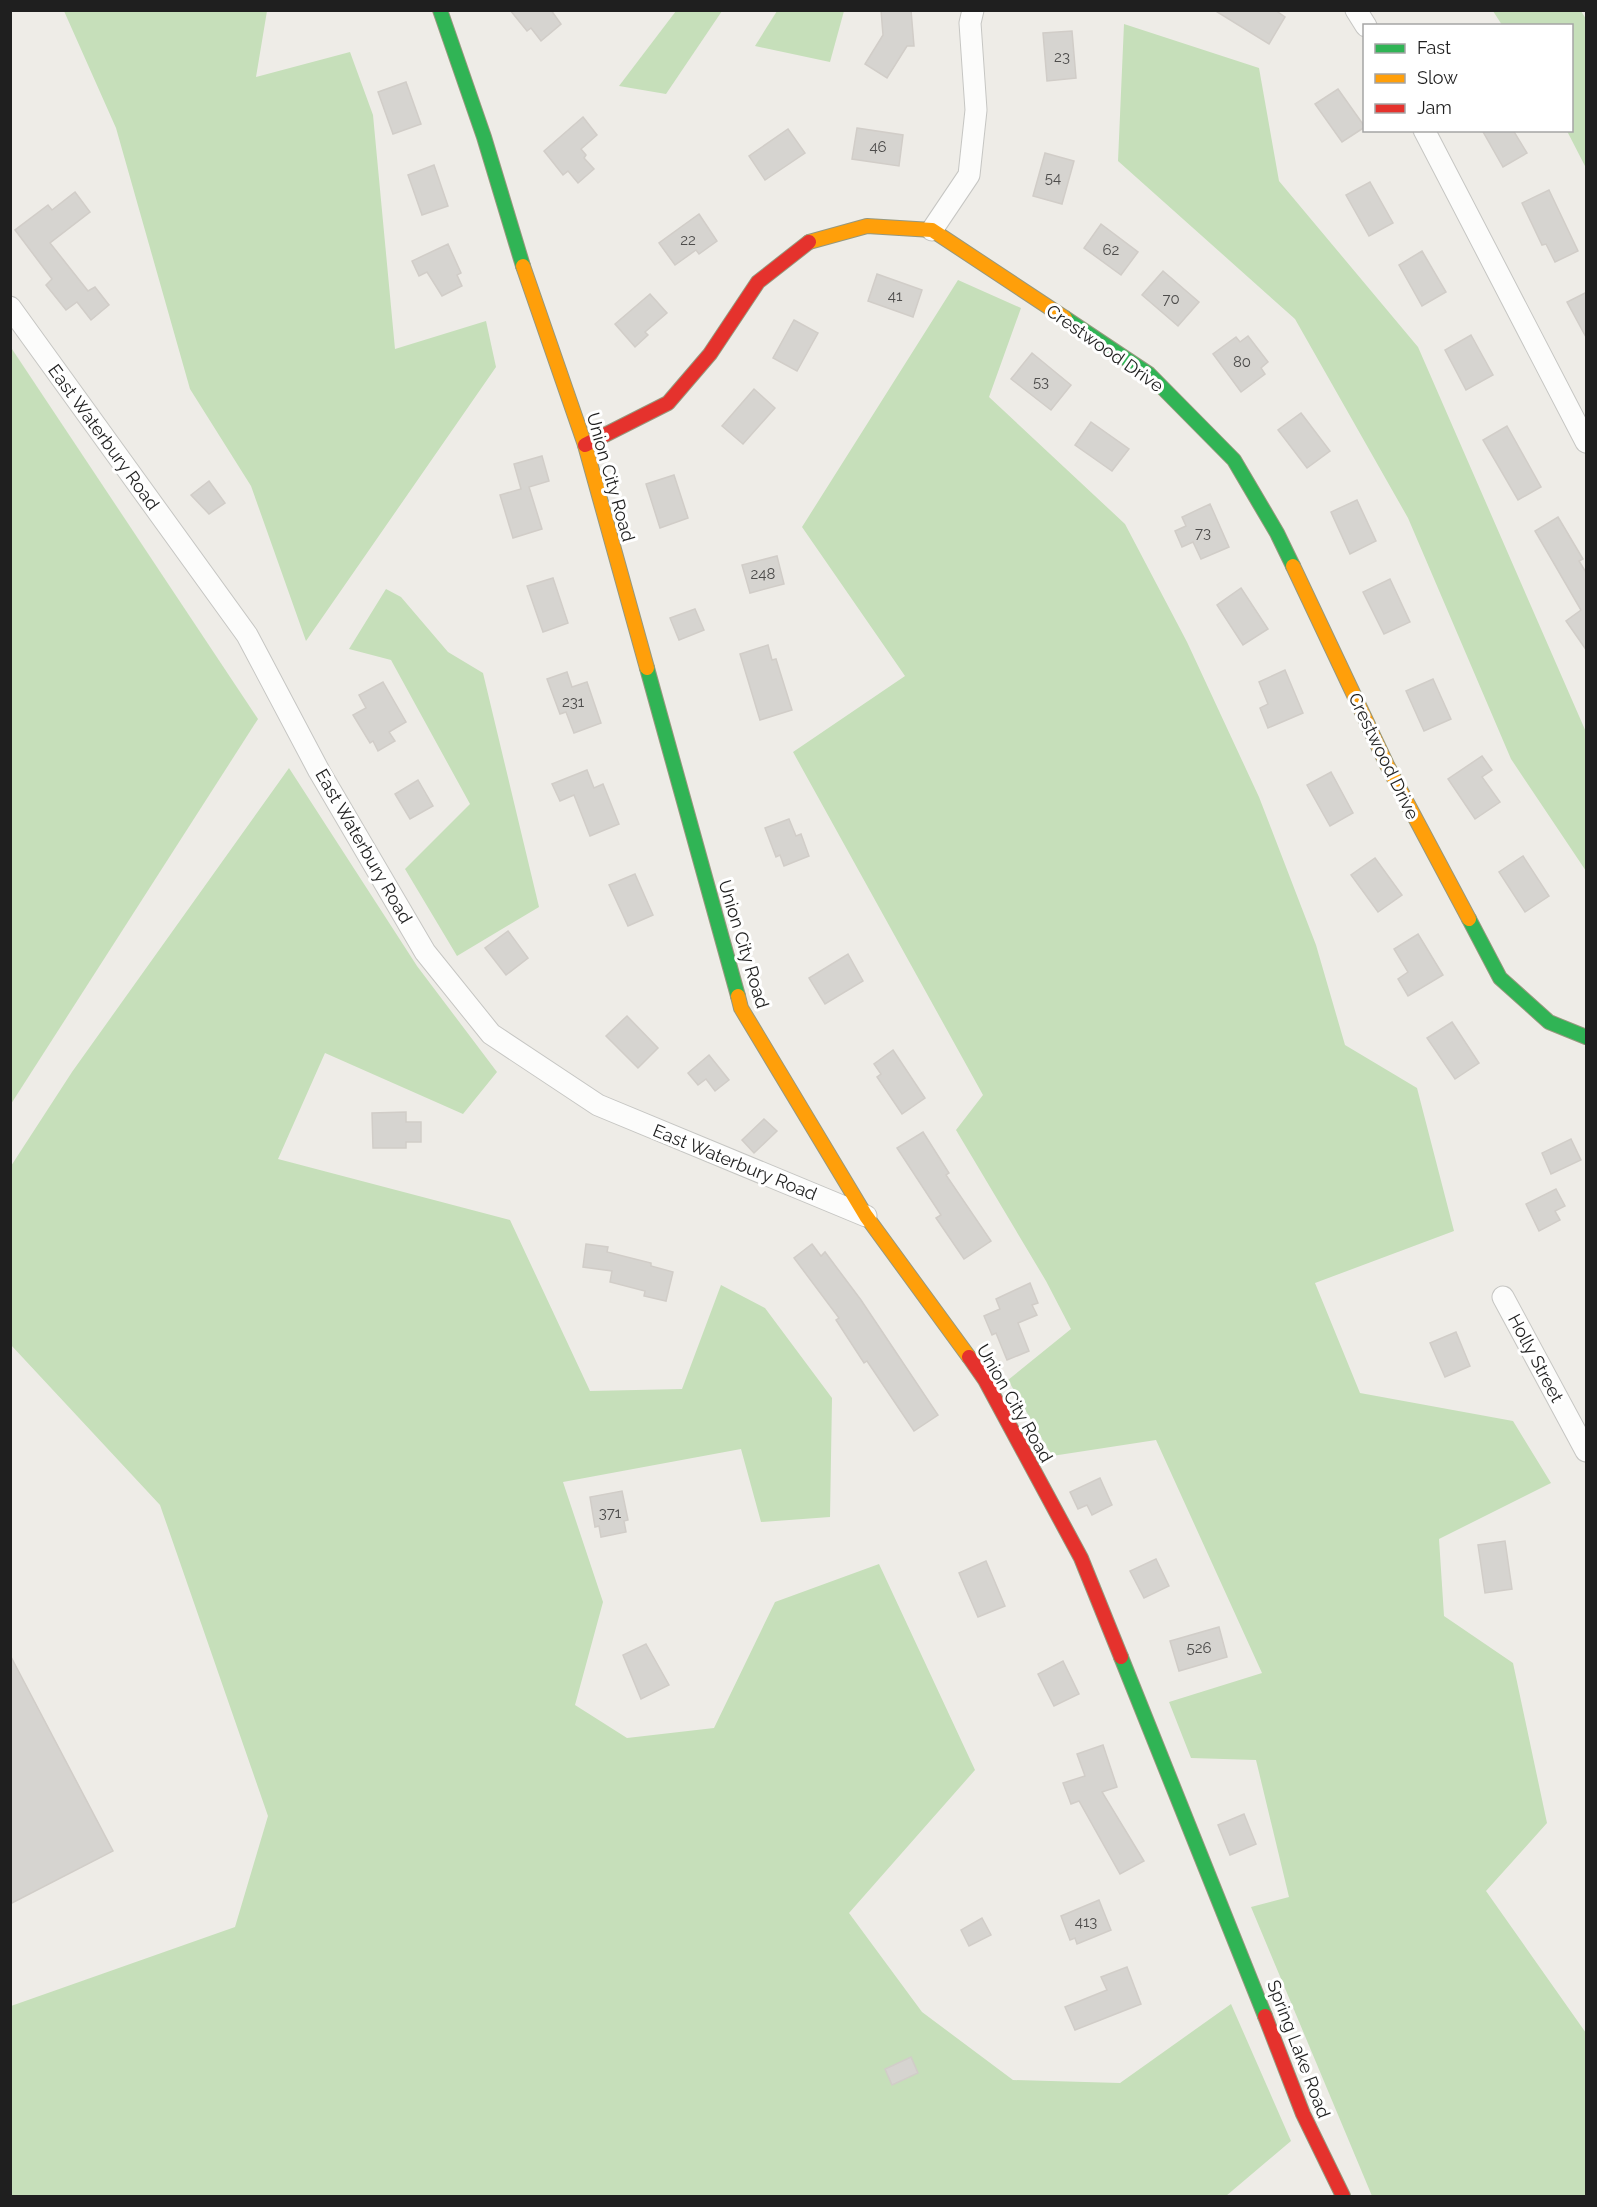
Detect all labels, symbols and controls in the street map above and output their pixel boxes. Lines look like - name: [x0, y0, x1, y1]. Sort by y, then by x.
- legend: [1363, 24, 1573, 132]
- text: Fast: [1417, 37, 1451, 58]
- house number: 23: [1054, 48, 1070, 66]
- text: Slow: [1417, 67, 1458, 88]
- text: Jam: [1417, 97, 1452, 118]
- house number: 46: [869, 138, 887, 156]
- house number: 54: [1045, 169, 1061, 187]
- house number: 22: [680, 231, 696, 249]
- house number: 62: [1103, 241, 1120, 259]
- house number: 41: [888, 287, 903, 305]
- house number: 70: [1162, 290, 1180, 308]
- street label: Crestwood Drive: [1042, 300, 1168, 396]
- house number: 80: [1233, 353, 1251, 371]
- street label: East Waterbury Road: [44, 360, 164, 514]
- house number: 53: [1033, 373, 1049, 391]
- street label: Union City Road: [583, 410, 639, 544]
- house number: 73: [1195, 524, 1211, 542]
- house number: 248: [751, 565, 776, 583]
- street label: Crestwood Drive: [1344, 689, 1424, 823]
- house number: 231: [562, 693, 585, 711]
- street label: East Waterbury Road: [311, 765, 417, 927]
- street label: Union City Road: [715, 877, 773, 1011]
- street label: East Waterbury Road: [650, 1119, 820, 1205]
- street label: Holly Street: [1504, 1310, 1568, 1406]
- street label: Union City Road: [973, 1340, 1057, 1466]
- house number: 371: [599, 1504, 622, 1522]
- house number: 526: [1186, 1639, 1212, 1657]
- house number: 413: [1075, 1913, 1097, 1931]
- street label: Spring Lake Road: [1263, 1977, 1335, 2121]

